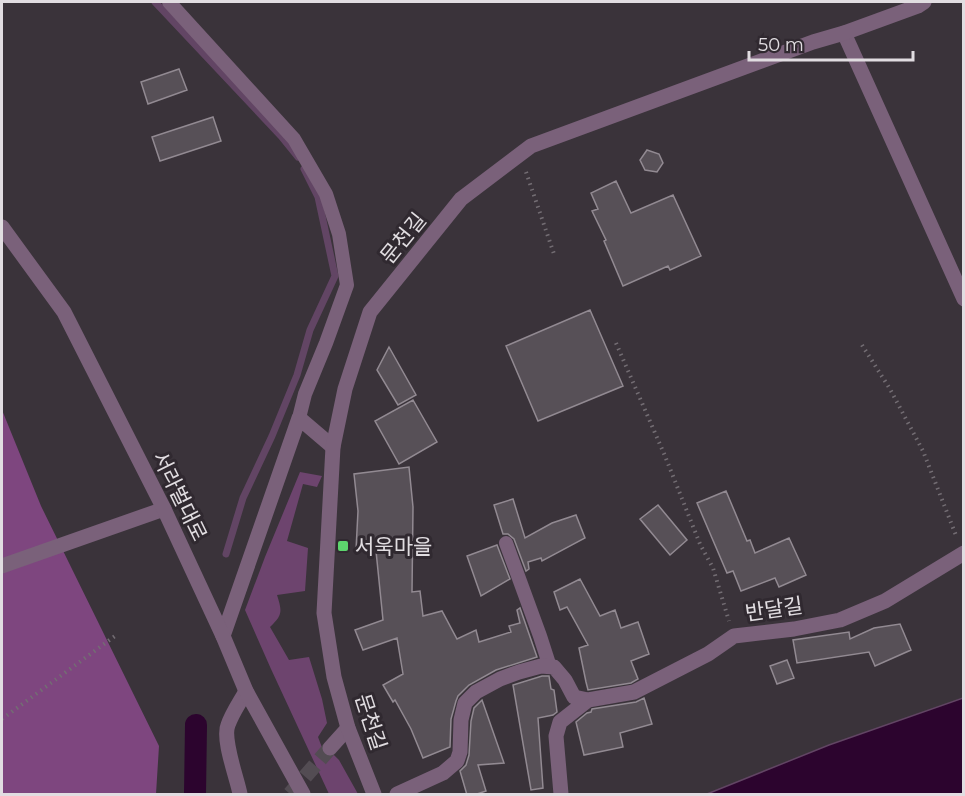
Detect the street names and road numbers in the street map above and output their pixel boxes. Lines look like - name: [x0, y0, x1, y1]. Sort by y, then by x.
- street label: 문천길: [375, 208, 431, 268]
- street label: 서라벌대로: [148, 447, 212, 545]
- street label: 반달길: [744, 593, 804, 625]
- street label: 문천길: [350, 691, 392, 753]

